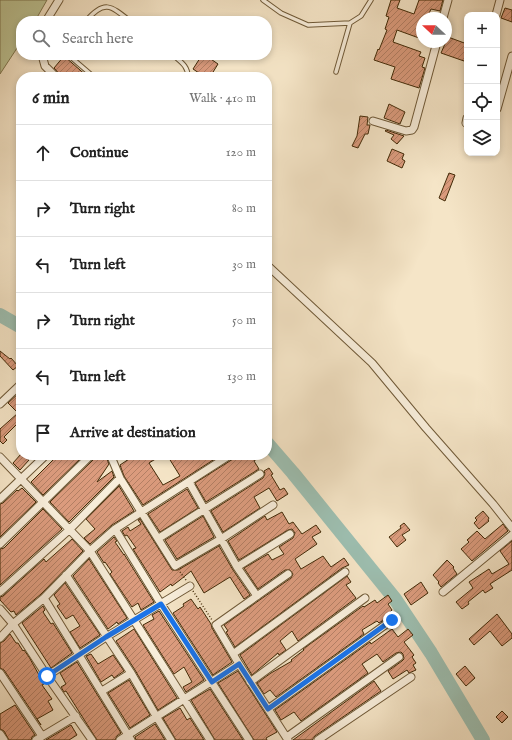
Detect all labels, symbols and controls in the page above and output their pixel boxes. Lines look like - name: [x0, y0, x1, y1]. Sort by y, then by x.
- north arrow: [416, 12, 452, 48]
- map controls: [464, 12, 500, 156]
- button: +: [464, 12, 500, 48]
- search box: [16, 16, 272, 60]
- icon: search: [30, 27, 52, 49]
- text: Search here: [62, 29, 133, 48]
- button: −: [464, 48, 500, 84]
- button: locate: [464, 84, 500, 120]
- text: 6 min: [32, 88, 70, 109]
- text: Walk · 410 m: [189, 90, 256, 107]
- button: layers: [464, 120, 500, 156]
- icon: ahead: [32, 142, 54, 164]
- text: Continue: [70, 143, 128, 162]
- text: 120 m: [226, 144, 256, 161]
- icon: right: [32, 198, 54, 220]
- text: Turn right: [70, 199, 135, 218]
- text: 80 m: [232, 200, 256, 217]
- icon: left: [32, 254, 54, 276]
- text: Turn left: [70, 255, 126, 274]
- text: 30 m: [232, 256, 256, 273]
- icon: right: [32, 310, 54, 332]
- text: Turn right: [70, 311, 135, 330]
- text: 50 m: [232, 312, 256, 329]
- icon: left: [32, 366, 54, 388]
- text: Turn left: [70, 367, 126, 386]
- text: 130 m: [227, 368, 256, 385]
- icon: arrive: [32, 422, 54, 444]
- text: Arrive at destination: [70, 423, 196, 442]
- route end: [383, 611, 401, 629]
- route start: [38, 667, 56, 685]

